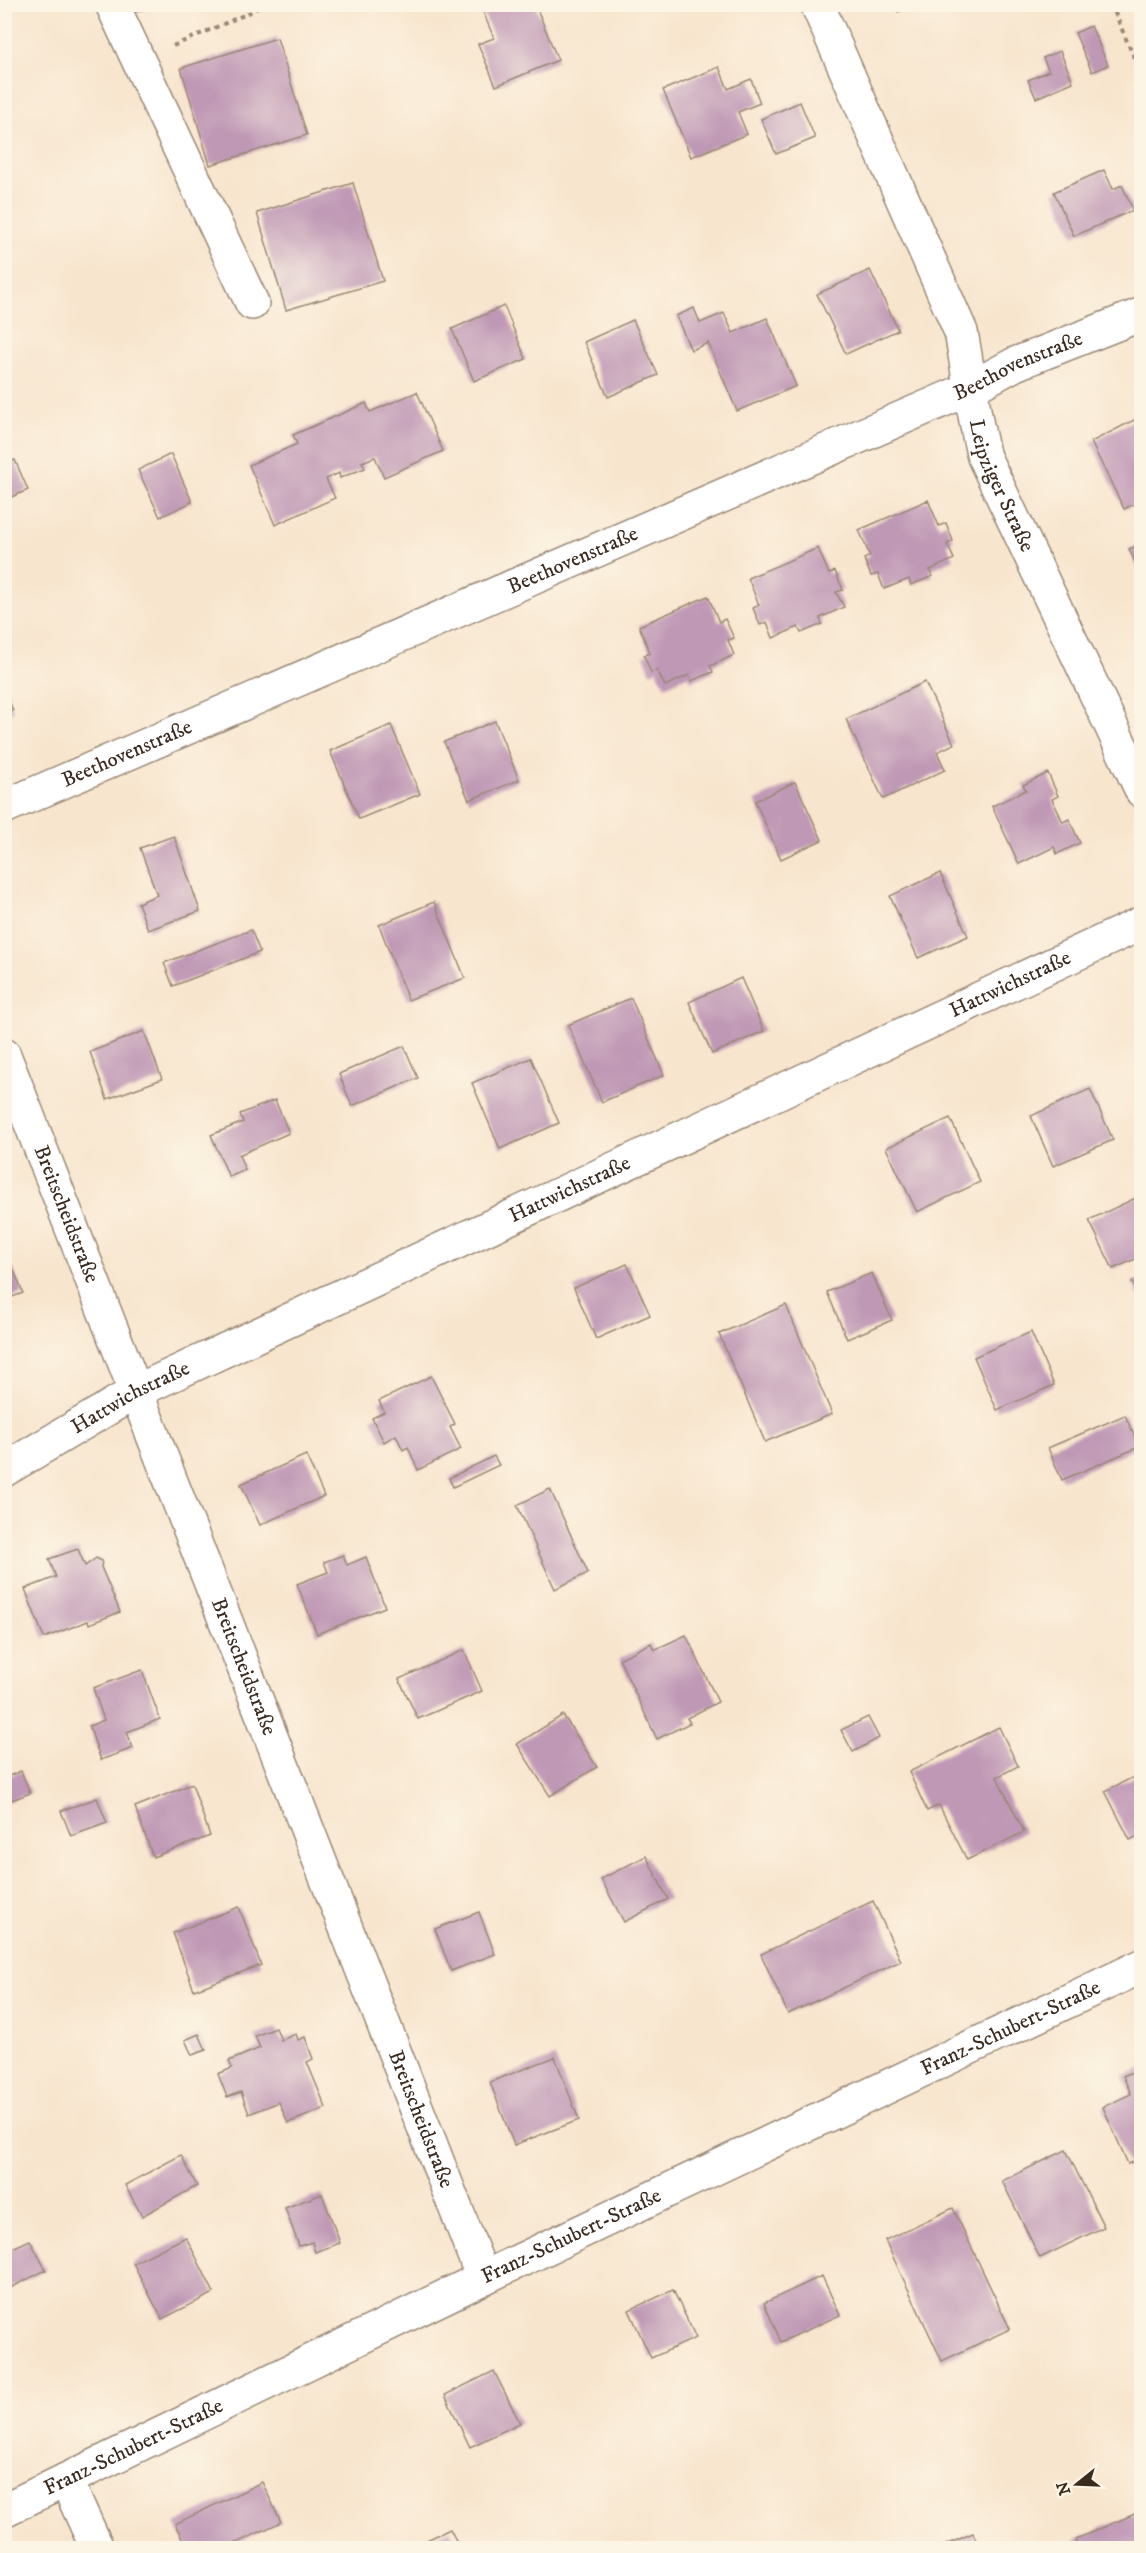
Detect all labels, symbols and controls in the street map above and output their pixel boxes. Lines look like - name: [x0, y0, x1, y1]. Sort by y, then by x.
- street label: Beethovenstraße: [950, 326, 1087, 407]
- street label: Leipziger Straße: [963, 417, 1040, 556]
- street label: Beethovenstraße: [504, 521, 642, 600]
- street label: Beethovenstraße: [58, 714, 196, 793]
- street label: Hattwichstraße: [945, 945, 1075, 1024]
- street label: Breitscheidstraße: [28, 1142, 105, 1287]
- street label: Hattwichstraße: [505, 1150, 635, 1229]
- street label: Hattwichstraße: [67, 1355, 194, 1440]
- street label: Breitscheidstraße: [205, 1594, 282, 1739]
- street label: Franz-Schubert-Straße: [917, 1974, 1105, 2082]
- street label: Breitscheidstraße: [382, 2047, 460, 2192]
- street label: Franz-Schubert-Straße: [477, 2182, 666, 2290]
- street label: Franz-Schubert-Straße: [40, 2393, 228, 2502]
- north arrow: [1047, 2454, 1107, 2514]
- text: N: [1052, 2479, 1075, 2498]

